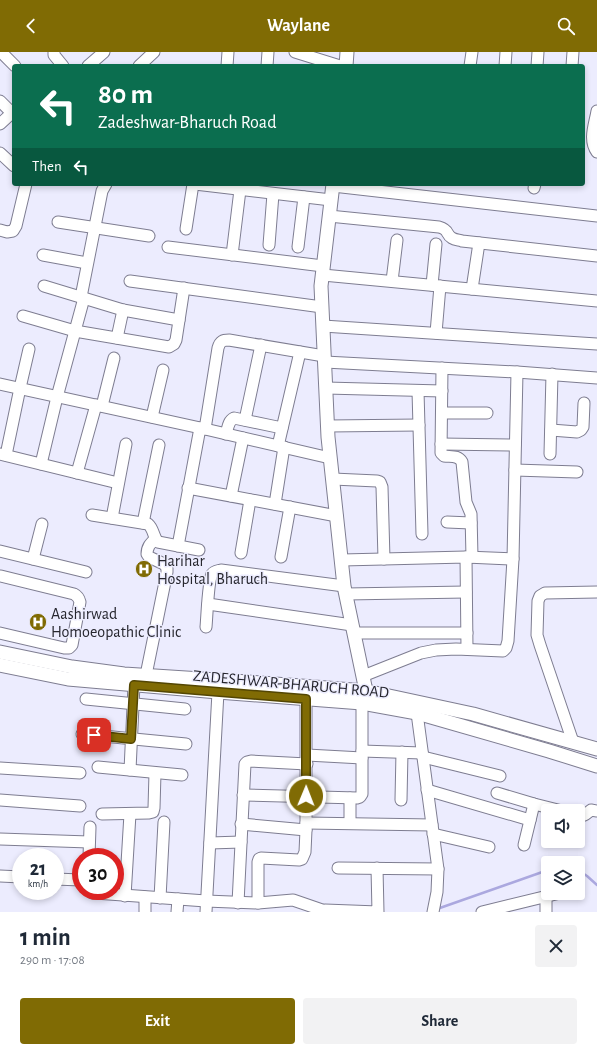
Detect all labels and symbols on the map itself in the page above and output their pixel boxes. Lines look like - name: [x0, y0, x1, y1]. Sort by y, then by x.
- place label: Harihar Hospital, Bharuch: [157, 553, 268, 587]
- hospital icon: Harihar Hospital, Bharuch: [134, 559, 154, 579]
- place label: Aashirwad Homoeopathic Clinic: [51, 606, 181, 640]
- hospital icon: Aashirwad Homoeopathic Clinic: [28, 612, 48, 632]
- street label: ZADESHWAR-BHARUCH ROAD: [192, 667, 390, 701]
- pin: [77, 718, 111, 752]
- position arrow: [285, 775, 327, 817]
- speed limit sign: 30: [72, 848, 124, 900]

